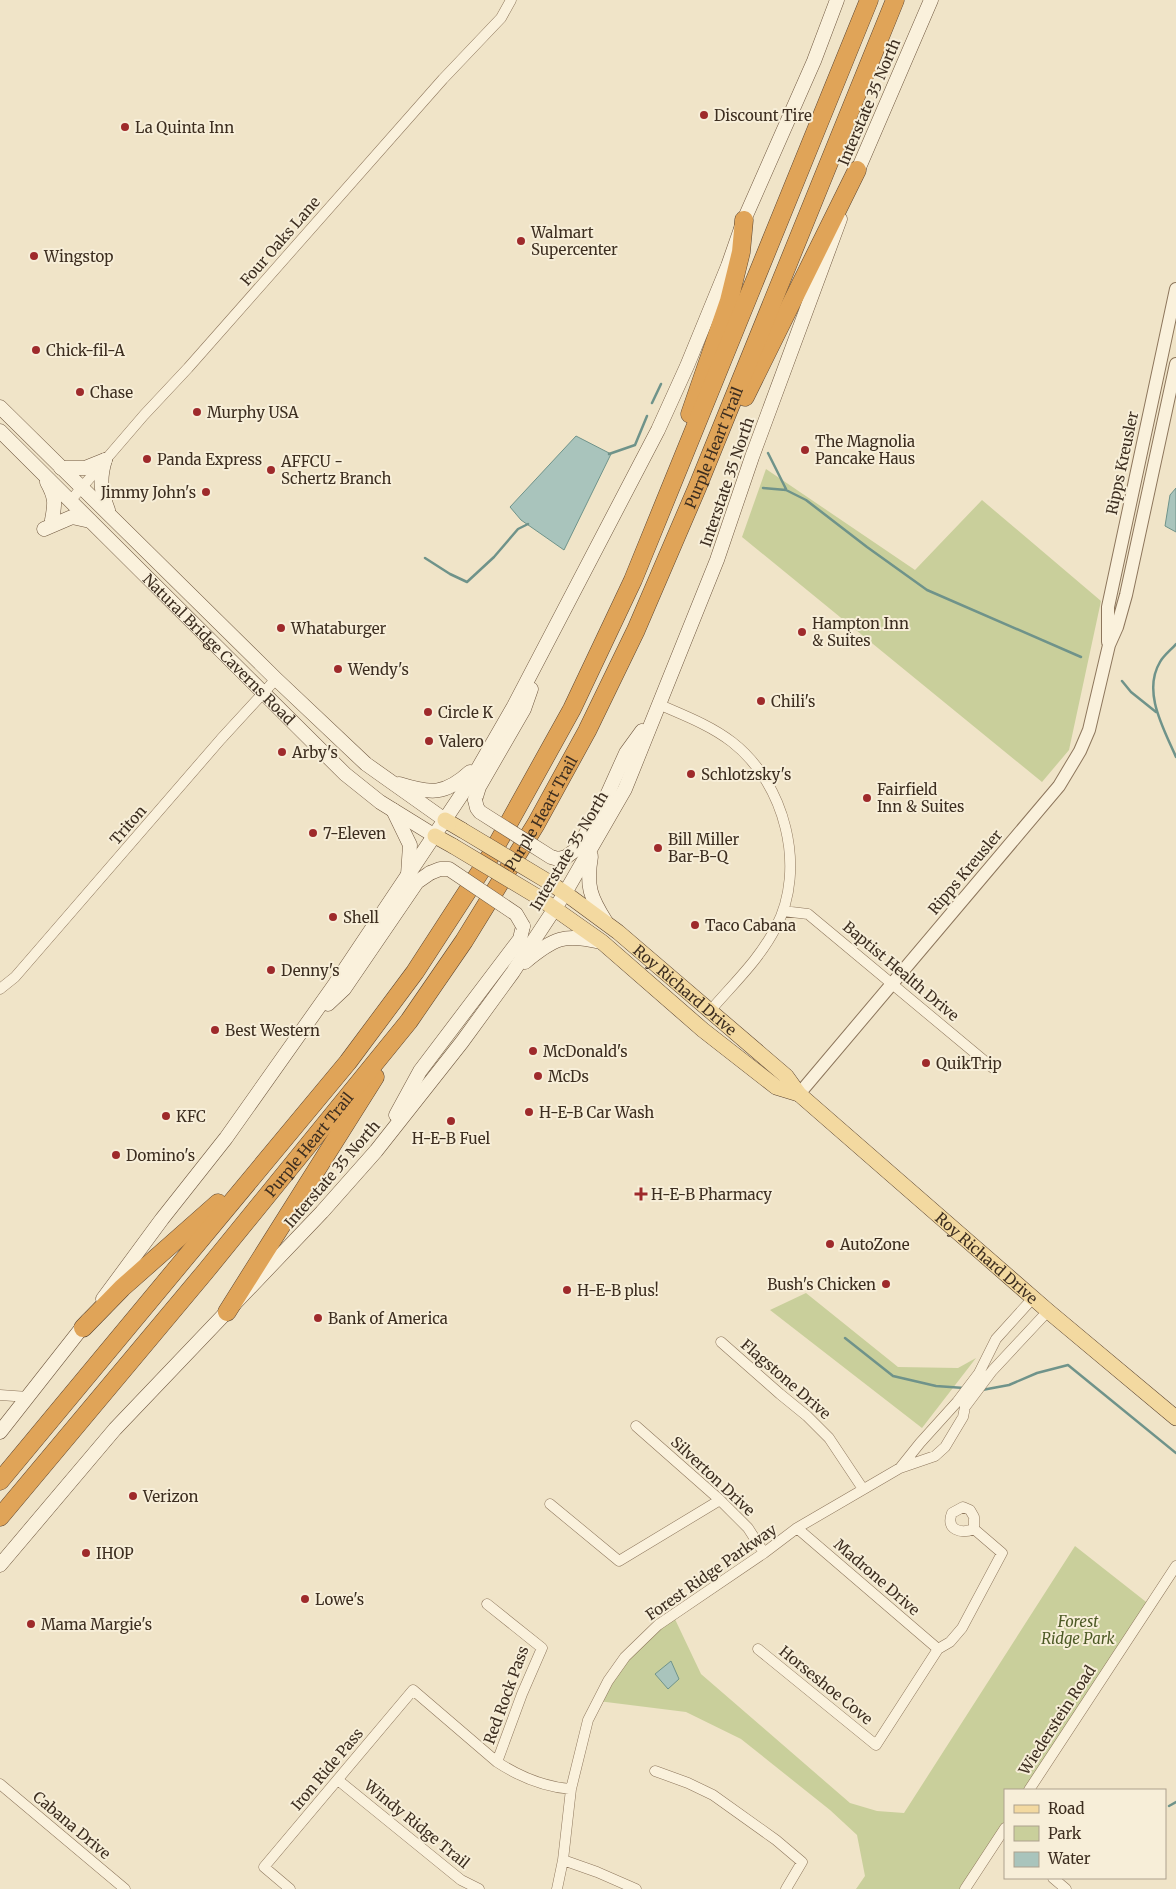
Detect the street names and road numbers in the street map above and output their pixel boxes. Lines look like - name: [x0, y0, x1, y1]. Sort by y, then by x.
- street label: Interstate 35 North: [834, 36, 904, 168]
- street label: Four Oaks Lane: [236, 192, 324, 289]
- street label: Purple Heart Trail: [680, 384, 747, 511]
- street label: Ripps Kreusler: [1102, 409, 1142, 516]
- street label: Interstate 35 North: [696, 415, 758, 549]
- street label: Natural Bridge Caverns Road: [139, 569, 299, 728]
- street label: Purple Heart Trail: [500, 752, 581, 874]
- street label: Interstate 35 North: [526, 788, 612, 914]
- street label: Triton: [106, 801, 150, 849]
- street label: Ripps Kreusler: [924, 825, 1006, 918]
- street label: Baptist Health Drive: [839, 917, 963, 1025]
- street label: Roy Richard Drive: [630, 940, 741, 1039]
- street label: Purple Heart Trail: [261, 1088, 357, 1201]
- street label: Interstate 35 North: [280, 1116, 384, 1232]
- street label: Roy Richard Drive: [932, 1208, 1042, 1308]
- street label: Flagstone Drive: [737, 1335, 835, 1423]
- street label: Silverton Drive: [667, 1432, 759, 1520]
- street label: Forest Ridge Parkway: [642, 1519, 780, 1624]
- street label: Madrone Drive: [830, 1535, 924, 1620]
- street label: Horseshoe Cove: [776, 1642, 877, 1729]
- street label: Red Rock Pass: [479, 1643, 533, 1747]
- street label: Wiederstein Road: [1014, 1662, 1099, 1779]
- street label: Iron Ride Pass: [287, 1724, 367, 1814]
- street label: Windy Ridge Trail: [360, 1775, 474, 1873]
- street label: Cabana Drive: [29, 1787, 115, 1863]

